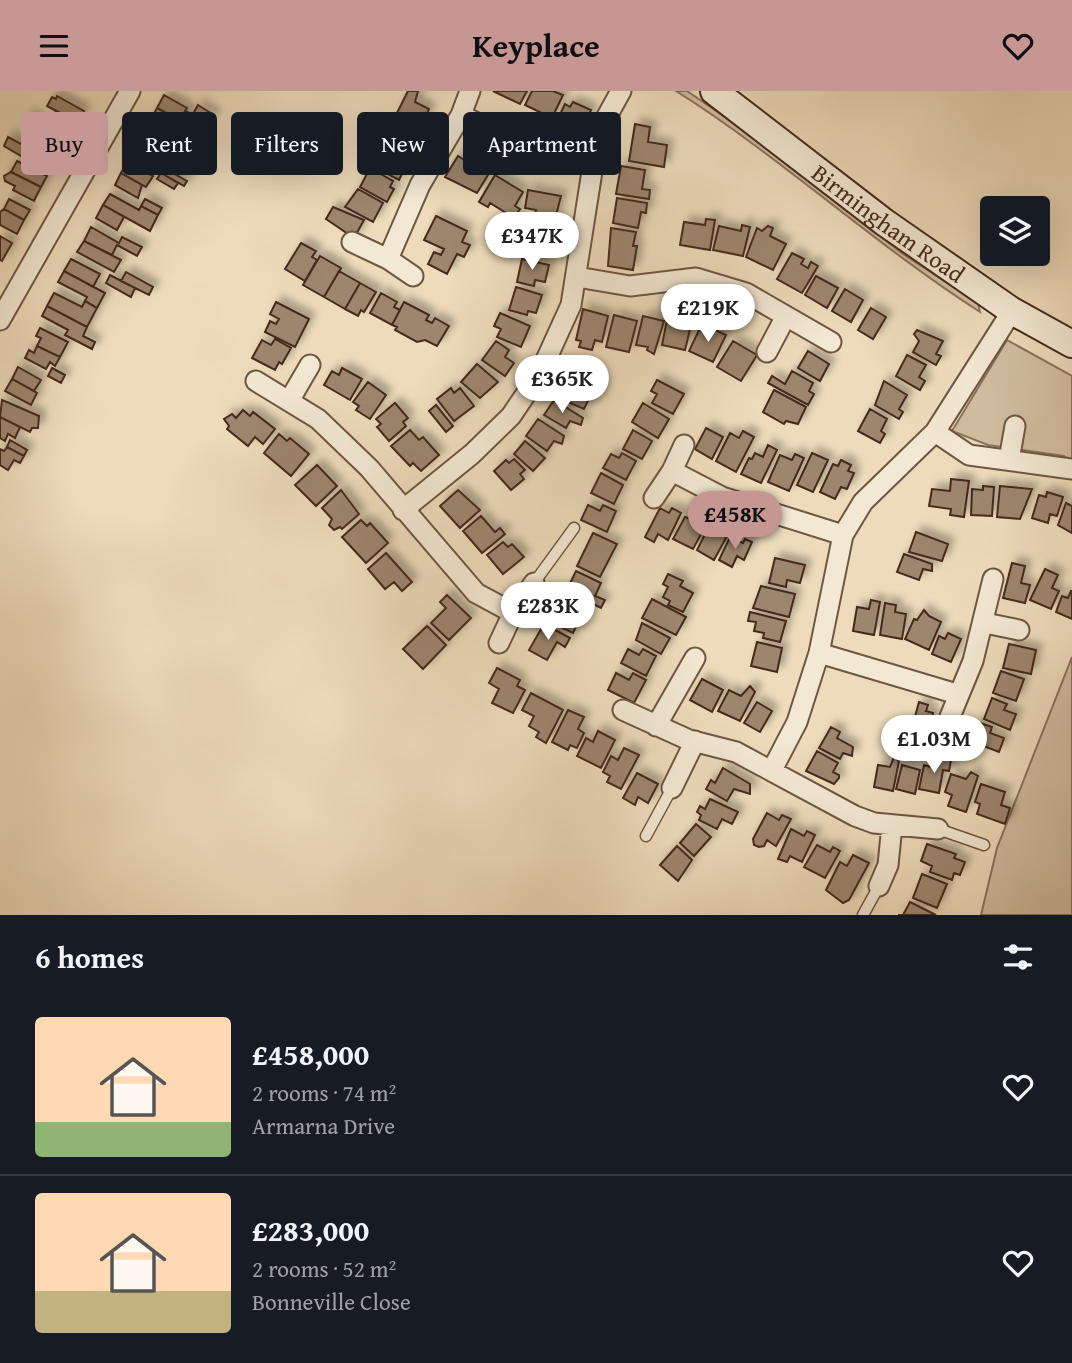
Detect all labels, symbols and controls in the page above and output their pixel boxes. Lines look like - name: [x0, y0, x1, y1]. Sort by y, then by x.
- text: Keyplace: [472, 22, 600, 69]
- icon: menu: [35, 27, 73, 65]
- icon: heart: [999, 27, 1037, 65]
- chip: Buy: [21, 112, 108, 175]
- chip: Rent: [122, 112, 217, 175]
- chip: Filters: [231, 112, 343, 175]
- chip: New: [357, 112, 449, 175]
- chip: Apartment: [463, 112, 621, 175]
- street label: Birmingham Road: [805, 155, 972, 291]
- map controls: [980, 196, 1050, 266]
- button: layers: [980, 196, 1050, 266]
- pin: £347K: [483, 213, 581, 272]
- text: £347K: [501, 218, 563, 251]
- pin: £219K: [659, 285, 757, 344]
- text: £219K: [677, 290, 739, 323]
- pin: £365K: [513, 355, 611, 415]
- text: £365K: [531, 361, 593, 394]
- pin: £458K: [686, 491, 784, 551]
- text: £458K: [704, 497, 766, 530]
- pin: £283K: [499, 582, 597, 642]
- text: £283K: [517, 588, 579, 621]
- pin: £1.03M: [877, 715, 991, 775]
- text: £1.03M: [897, 721, 971, 754]
- text: 6 homes: [35, 935, 144, 979]
- icon: filters: [999, 938, 1037, 976]
- text: £458,000: [252, 1032, 369, 1076]
- icon: home: [91, 1045, 175, 1129]
- icon: heart: [999, 1068, 1037, 1106]
- text: 2 rooms · 74 m²: [252, 1076, 396, 1109]
- text: Armarna Drive: [252, 1109, 395, 1142]
- text: £283,000: [252, 1208, 369, 1252]
- icon: home: [91, 1221, 175, 1305]
- icon: heart: [999, 1244, 1037, 1282]
- text: 2 rooms · 52 m²: [252, 1252, 396, 1285]
- text: Bonneville Close: [252, 1285, 411, 1318]

